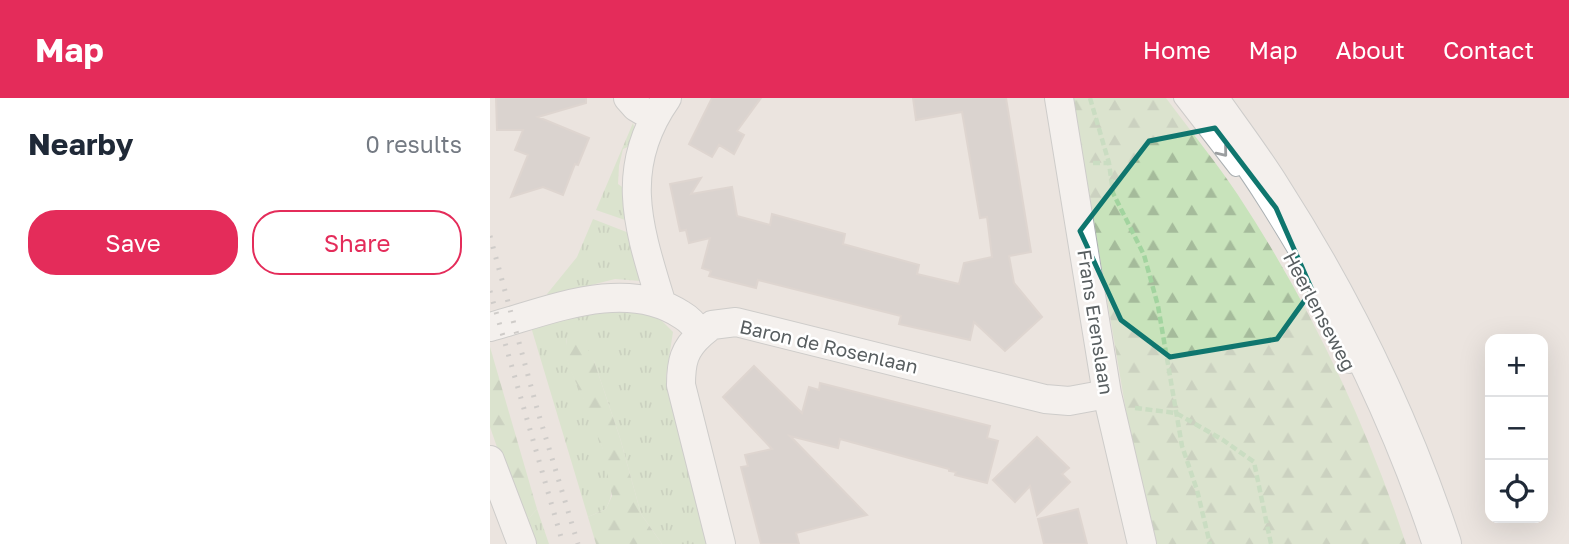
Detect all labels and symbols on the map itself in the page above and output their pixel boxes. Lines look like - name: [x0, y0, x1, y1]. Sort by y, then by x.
- one-way arrow: [1214, 144, 1227, 156]
- street label: Frans Erenslaan: [1073, 248, 1119, 396]
- street label: Heerlenseweg: [1279, 248, 1361, 374]
- street label: Baron de Rosenlaan: [738, 314, 920, 378]

